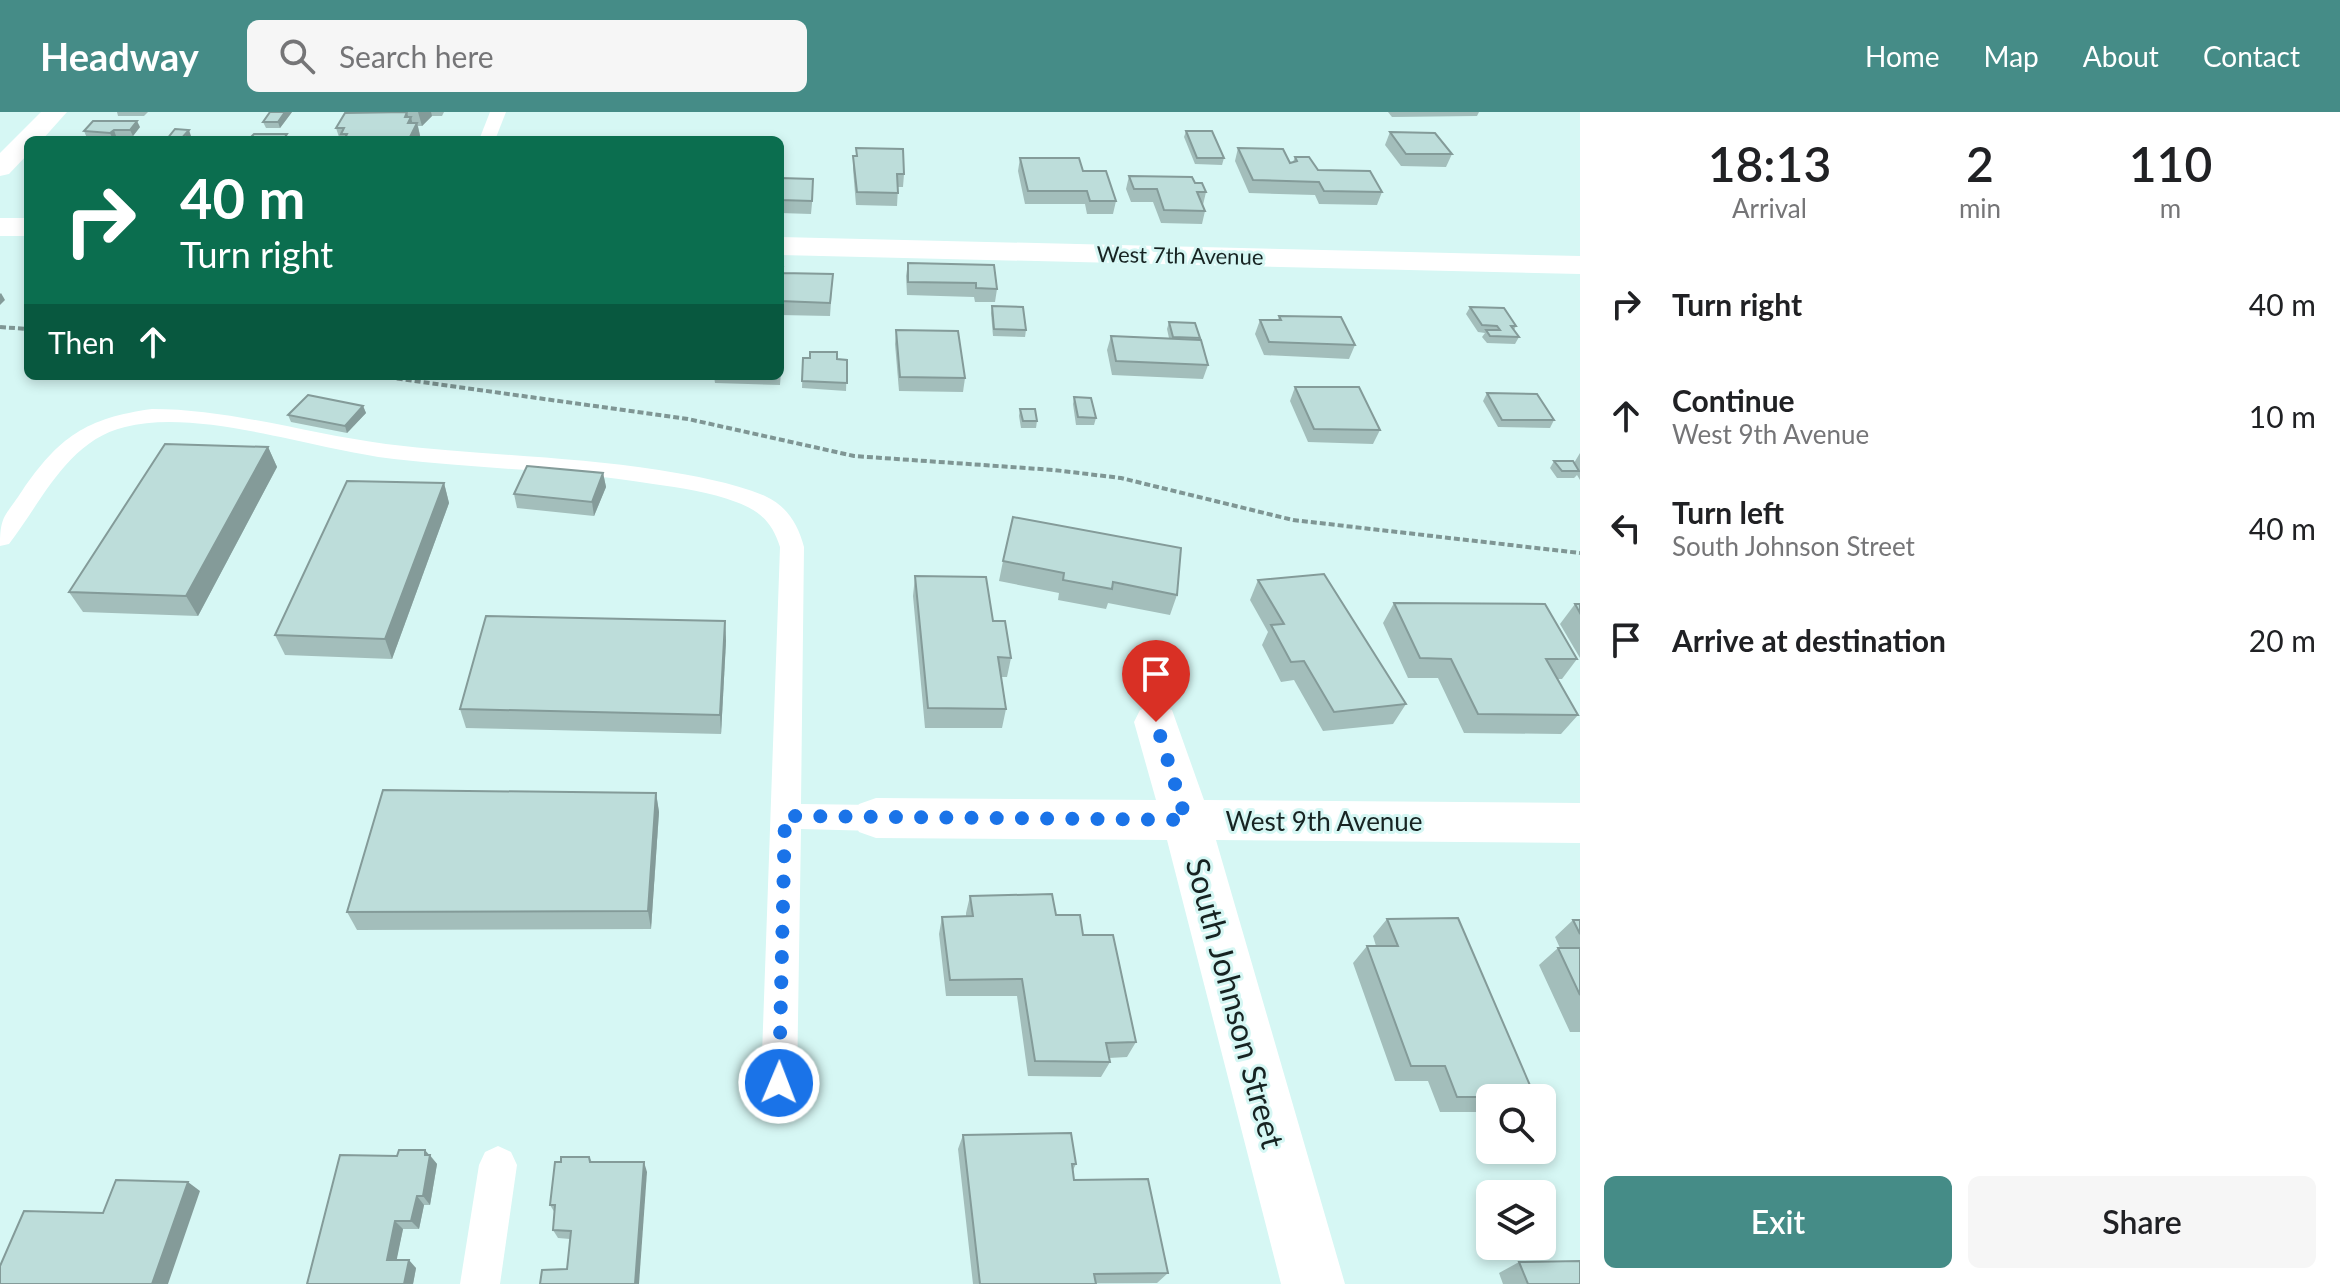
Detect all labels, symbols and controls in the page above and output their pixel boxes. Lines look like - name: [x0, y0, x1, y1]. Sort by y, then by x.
- search box: [247, 20, 807, 92]
- text: Headway: [40, 33, 199, 79]
- icon: search: [275, 34, 319, 78]
- text: Search here: [339, 38, 494, 74]
- text: Home: [1865, 39, 1940, 73]
- text: Map: [1984, 39, 2039, 73]
- text: About: [2083, 39, 2159, 73]
- text: Contact: [2203, 39, 2300, 73]
- text: 18:13: [1708, 135, 1831, 192]
- text: 2: [1966, 135, 1994, 192]
- text: 110: [2129, 135, 2212, 192]
- text: 40 m: [180, 164, 305, 231]
- icon: right: [48, 168, 152, 272]
- text: Arrival: [1732, 192, 1807, 224]
- text: min: [1959, 192, 2001, 224]
- text: m: [2160, 192, 2181, 224]
- text: Turn right: [180, 232, 333, 276]
- street label: West 7th Avenue: [1096, 240, 1264, 270]
- icon: right: [1604, 282, 1648, 326]
- text: Turn right: [1672, 286, 1802, 322]
- text: 40 m: [2249, 286, 2316, 322]
- icon: ahead: [131, 320, 175, 364]
- text: Then: [48, 324, 115, 360]
- text: Continue: [1672, 382, 1795, 418]
- icon: ahead: [1604, 394, 1648, 438]
- text: 10 m: [2249, 398, 2316, 434]
- text: West 9th Avenue: [1672, 418, 1869, 450]
- text: Turn left: [1672, 494, 1784, 530]
- icon: left: [1604, 506, 1648, 550]
- text: 40 m: [2249, 510, 2316, 546]
- text: South Johnson Street: [1672, 530, 1915, 562]
- icon: arrive: [1604, 618, 1648, 662]
- text: Arrive at destination: [1672, 622, 1946, 658]
- text: 20 m: [2249, 622, 2316, 658]
- pin: [1122, 640, 1190, 722]
- icon: arrive: [1134, 652, 1178, 696]
- street label: West 9th Avenue: [1225, 805, 1423, 837]
- street label: South Johnson Street: [1178, 854, 1294, 1153]
- position arrow: [737, 1041, 821, 1125]
- map controls: [1476, 1084, 1556, 1260]
- button: search: [1476, 1084, 1556, 1164]
- button: Exit: [1604, 1176, 1952, 1268]
- button: Share: [1968, 1176, 2316, 1268]
- button: layers: [1476, 1180, 1556, 1260]

